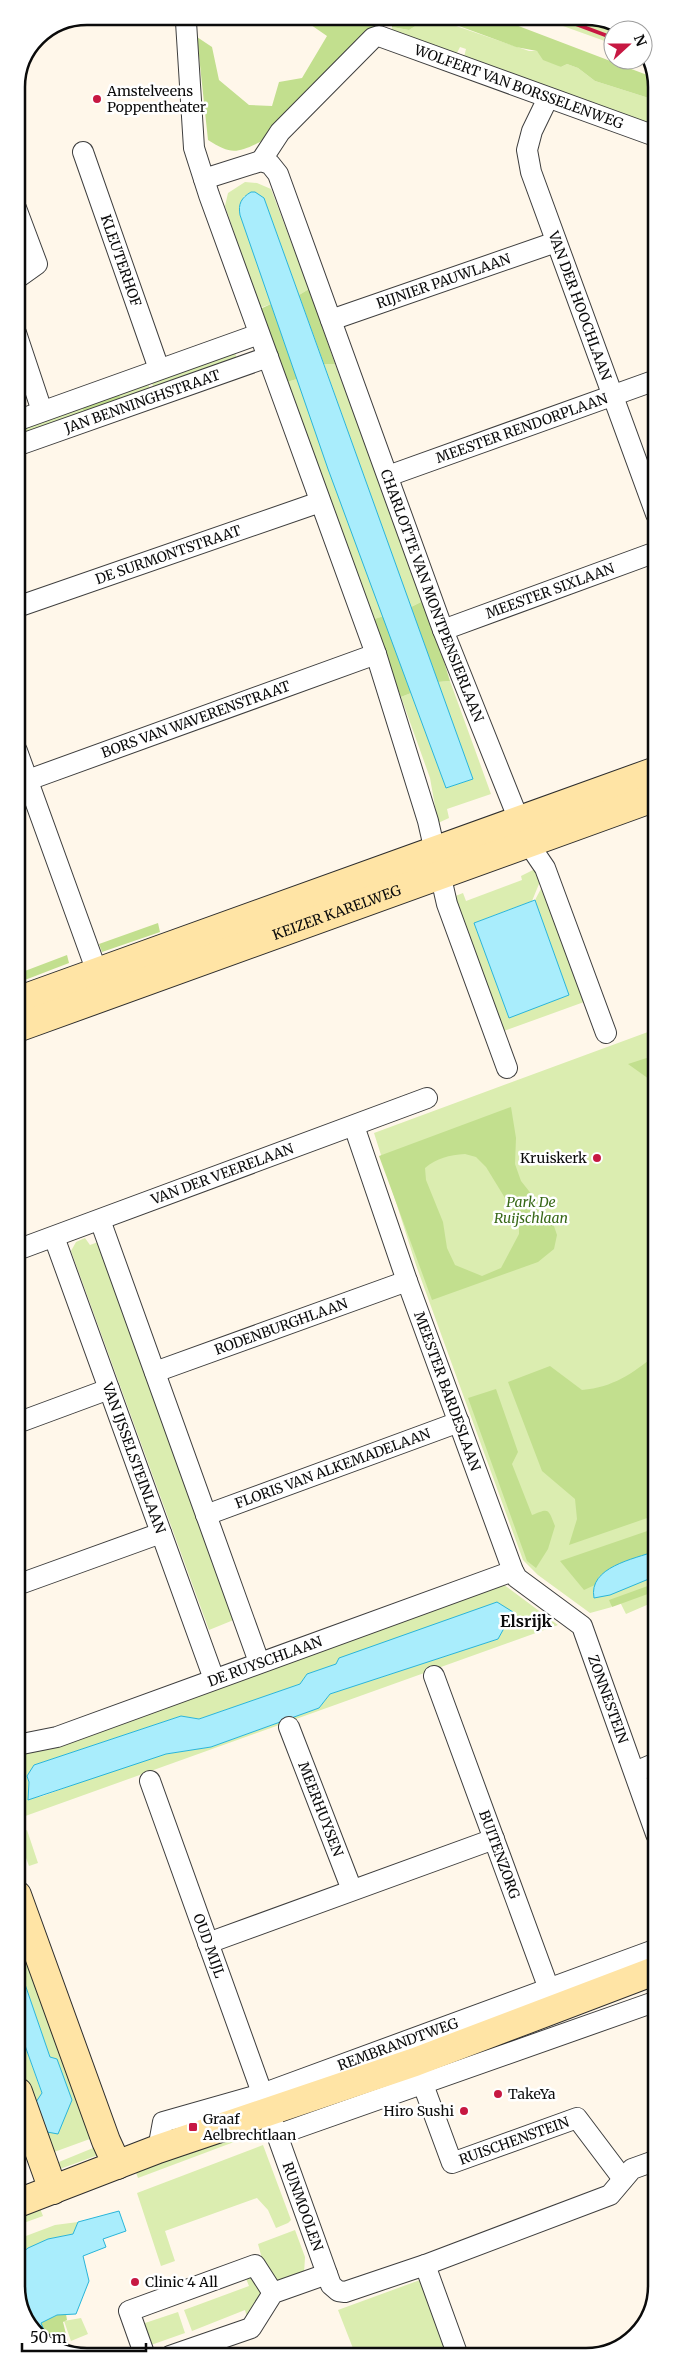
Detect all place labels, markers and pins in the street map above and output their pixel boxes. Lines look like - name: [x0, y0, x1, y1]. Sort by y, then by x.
- place label: Amstelveens Poppentheater: [106, 82, 206, 116]
- marker: Amstelveens Poppentheater: [91, 93, 103, 105]
- place label: Kruiskerk: [520, 1149, 587, 1167]
- marker: Kruiskerk: [591, 1152, 603, 1164]
- place label: TakeYa: [508, 2085, 556, 2103]
- marker: TakeYa: [492, 2088, 504, 2100]
- place label: Hiro Sushi: [384, 2102, 454, 2120]
- marker: Hiro Sushi: [458, 2105, 470, 2117]
- place label: Graaf Aelbrechtlaan: [202, 2110, 296, 2144]
- marker: Graaf Aelbrechtlaan: [187, 2121, 199, 2133]
- place label: Clinic 4 All: [145, 2273, 218, 2291]
- marker: Clinic 4 All: [129, 2276, 141, 2288]

